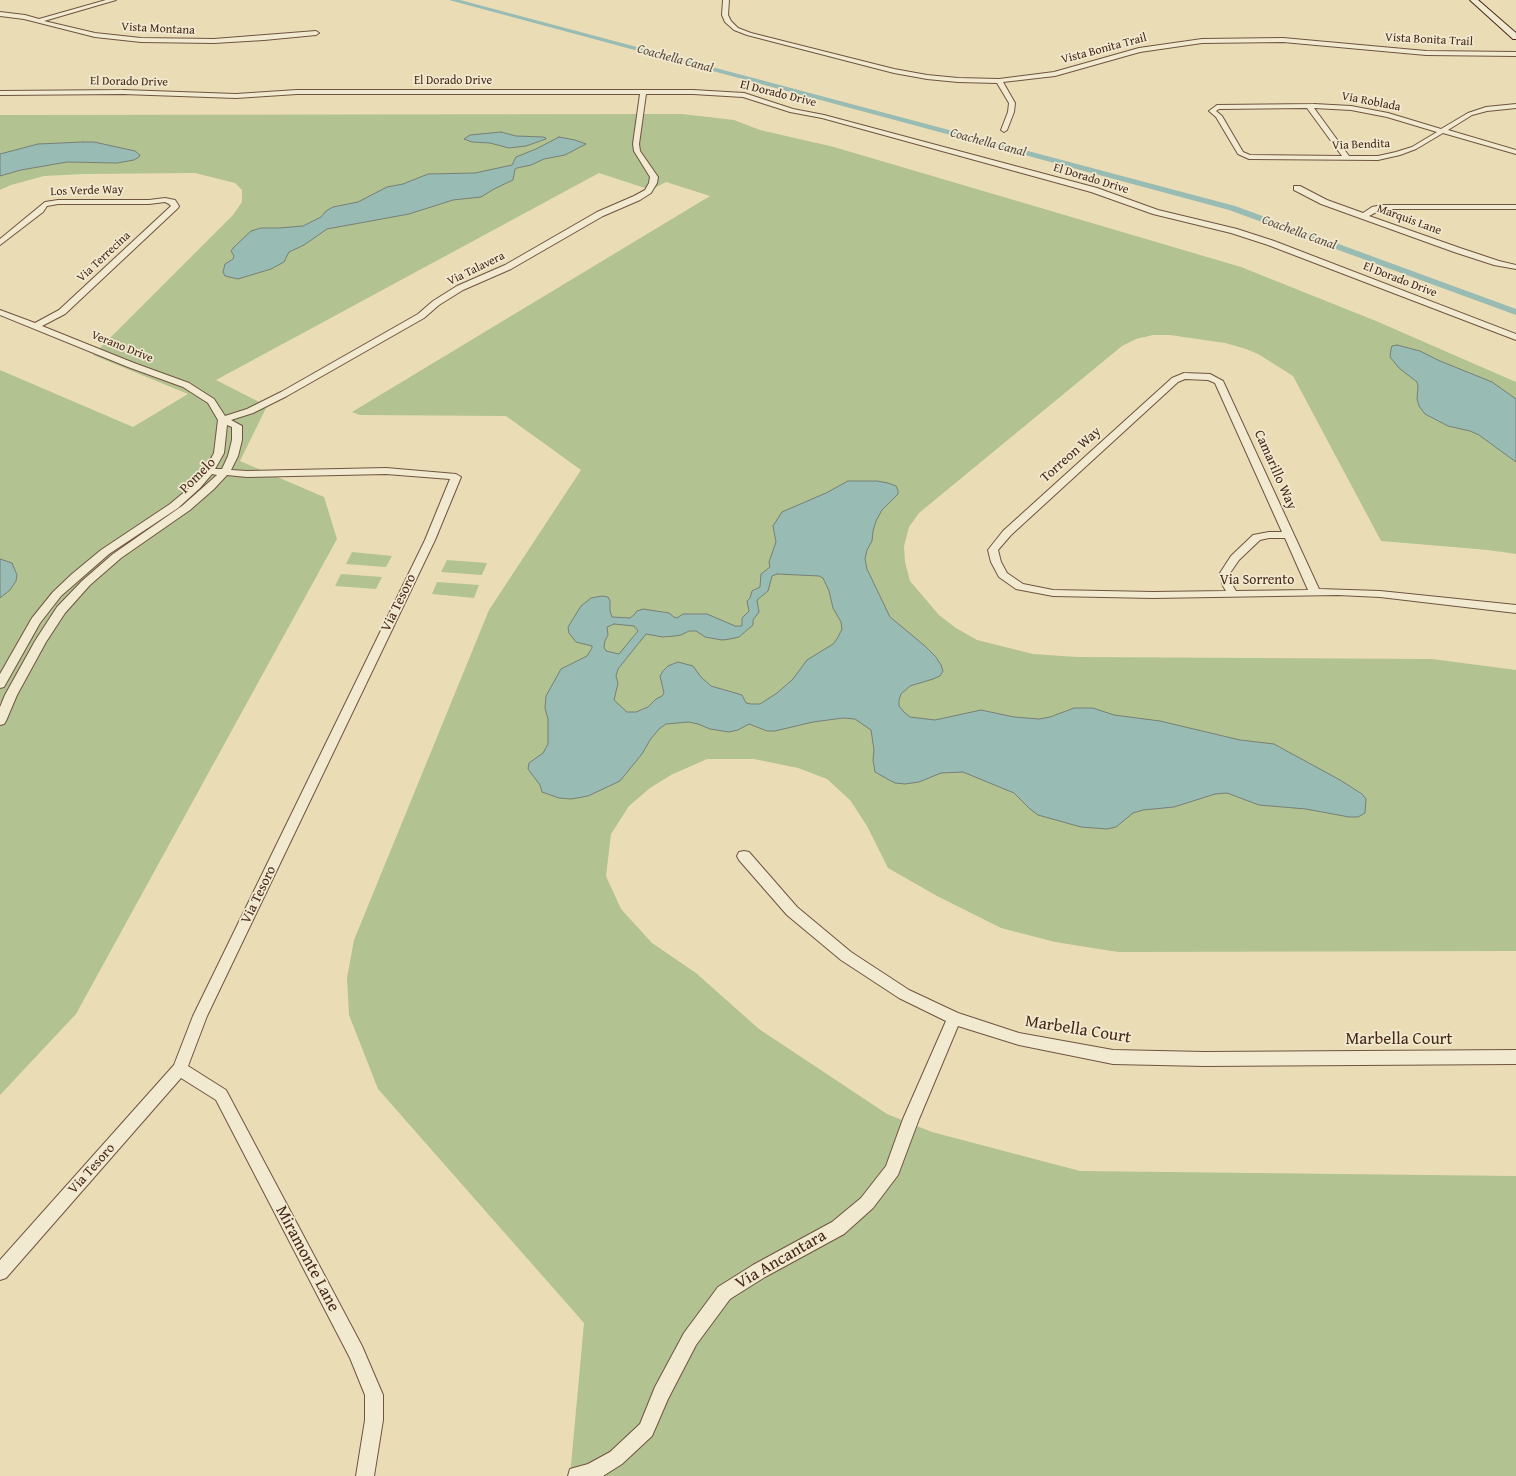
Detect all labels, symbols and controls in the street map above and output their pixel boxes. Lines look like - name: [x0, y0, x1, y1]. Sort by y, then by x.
- street label: Vista Montana: [121, 20, 195, 38]
- street label: Vista Bonita Trail: [1060, 31, 1148, 67]
- street label: Vista Bonita Trail: [1385, 31, 1473, 49]
- water label: Coachella Canal: [635, 41, 715, 77]
- street label: El Dorado Drive: [90, 74, 168, 90]
- street label: El Dorado Drive: [414, 74, 492, 88]
- street label: El Dorado Drive: [738, 78, 818, 110]
- street label: Via Roblada: [1340, 89, 1402, 115]
- water label: Coachella Canal: [948, 125, 1028, 161]
- street label: Via Bendita: [1332, 137, 1390, 153]
- street label: El Dorado Drive: [1052, 161, 1130, 197]
- street label: Los Verde Way: [50, 183, 124, 199]
- street label: Marquis Lane: [1375, 202, 1443, 238]
- water label: Coachella Canal: [1260, 212, 1338, 254]
- street label: Via Terrecina: [74, 229, 134, 285]
- street label: Via Talavera: [445, 249, 507, 289]
- street label: El Dorado Drive: [1361, 259, 1439, 301]
- street label: Verano Drive: [89, 328, 155, 366]
- street label: Torreon Way: [1037, 424, 1105, 486]
- street label: Camarillo Way: [1250, 428, 1300, 512]
- street label: Pomelo: [177, 455, 219, 497]
- street label: Via Tesoro: [378, 571, 420, 635]
- street label: Via Sorrento: [1220, 572, 1294, 588]
- street label: Via Tesoro: [238, 863, 280, 927]
- street label: Marbella Court: [1023, 1012, 1133, 1048]
- street label: Marbella Court: [1345, 1030, 1453, 1050]
- street label: Via Tesoro: [65, 1140, 119, 1198]
- street label: Miramonte Lane: [270, 1202, 344, 1316]
- street label: Via Ancantara: [732, 1226, 830, 1294]

